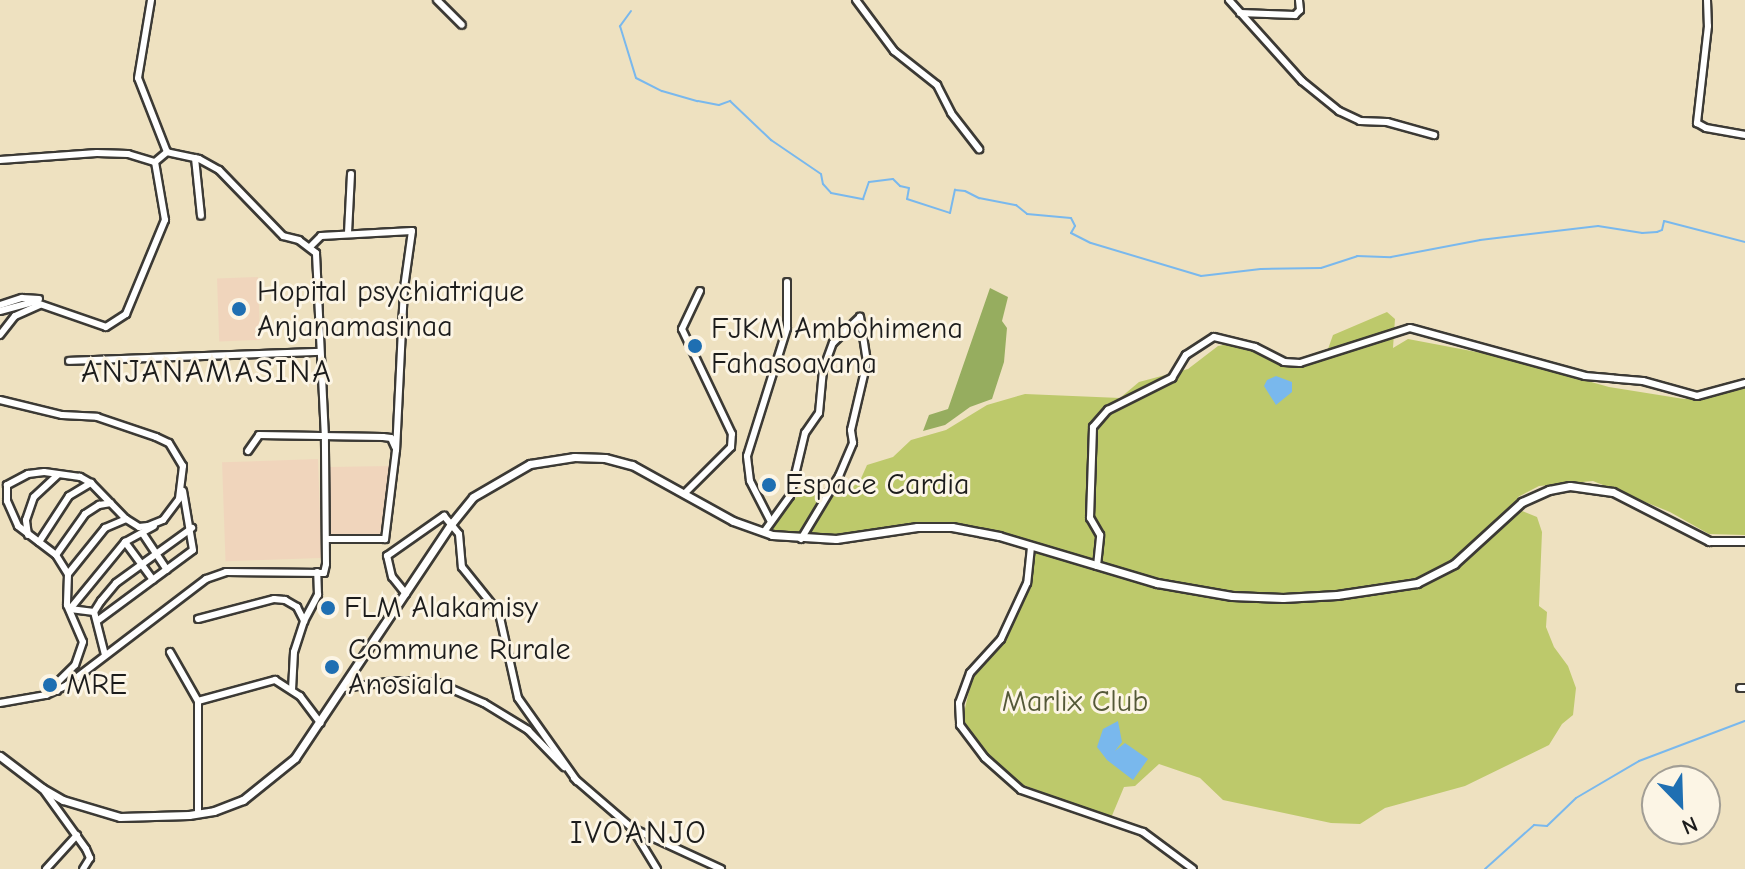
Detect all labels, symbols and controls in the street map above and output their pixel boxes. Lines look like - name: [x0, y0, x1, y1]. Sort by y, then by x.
- place label: Hopital psychiatrique Anjanamasinaa: [257, 274, 524, 344]
- marker: Hopital psychiatrique Anjanamasinaa: [228, 298, 250, 320]
- place label: FJKM Ambohimena Fahasoavana: [711, 311, 963, 382]
- marker: FJKM Ambohimena Fahasoavana: [686, 337, 704, 355]
- district label: ANJANAMASINA: [81, 353, 333, 391]
- place label: Espace Cardia: [785, 467, 970, 503]
- marker: Espace Cardia: [760, 476, 778, 494]
- place label: FLM Alakamisy: [344, 590, 538, 626]
- marker: FLM Alakamisy: [319, 599, 337, 617]
- place label: Commune Rurale Anosiala: [348, 632, 571, 702]
- marker: Commune Rurale Anosiala: [323, 658, 341, 676]
- place label: MRE: [66, 667, 127, 703]
- marker: MRE: [41, 676, 59, 694]
- park label: Marlix Club: [1002, 684, 1148, 720]
- north arrow: [1641, 765, 1721, 845]
- text: N: [1678, 810, 1701, 840]
- district label: IVOANJO: [570, 814, 708, 852]

